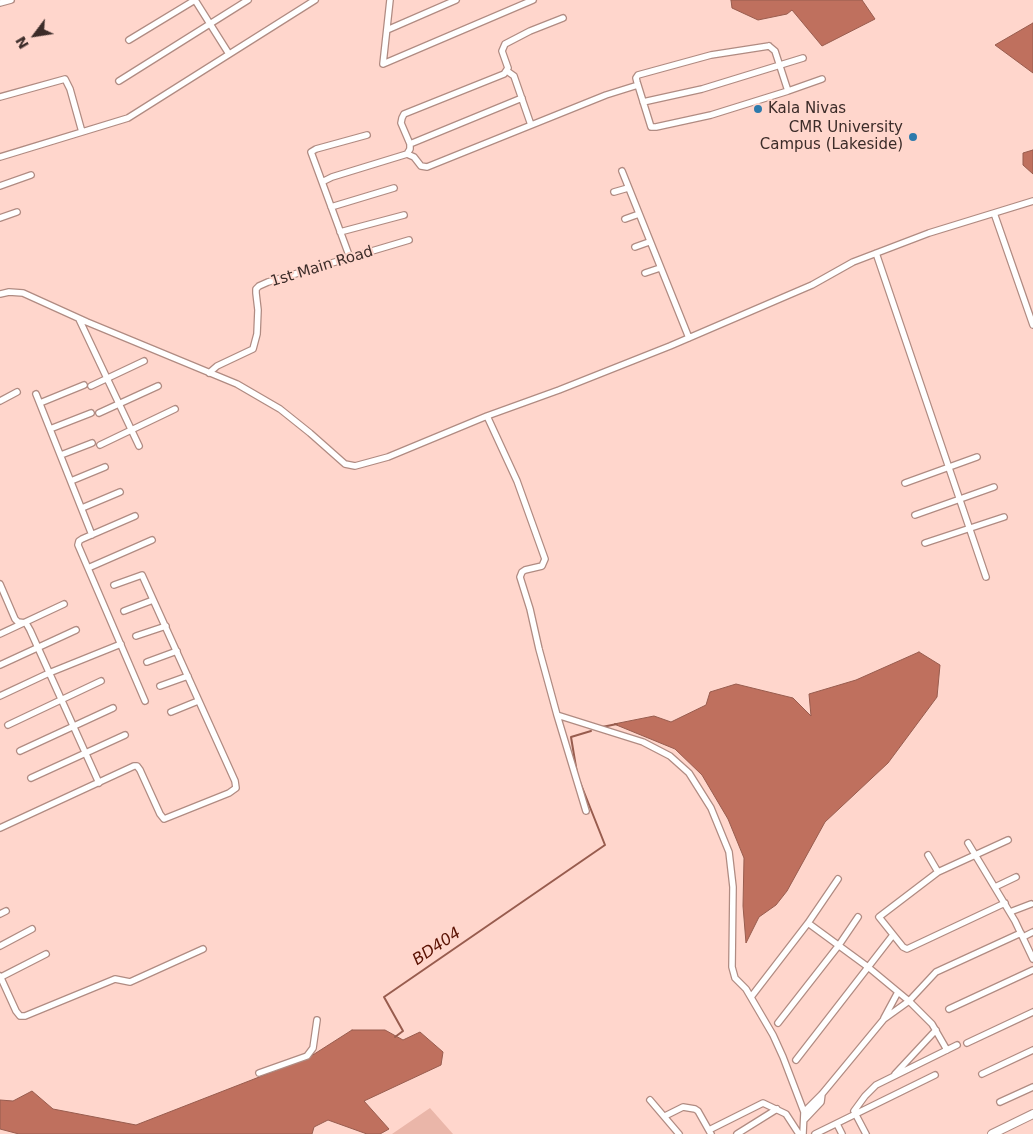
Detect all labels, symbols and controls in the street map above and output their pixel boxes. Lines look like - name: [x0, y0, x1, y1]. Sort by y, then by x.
- north arrow: [10, 10, 60, 60]
- text: N: [12, 34, 32, 52]
- place label: Kala Nivas: [768, 100, 846, 118]
- marker: Kala Nivas: [752, 103, 764, 115]
- place label: CMR University Campus (Lakeside): [760, 119, 903, 154]
- marker: CMR University Campus (Lakeside): [907, 131, 919, 143]
- street label: 1st Main Road: [269, 243, 375, 291]
- water label: BD404: [409, 924, 465, 970]

